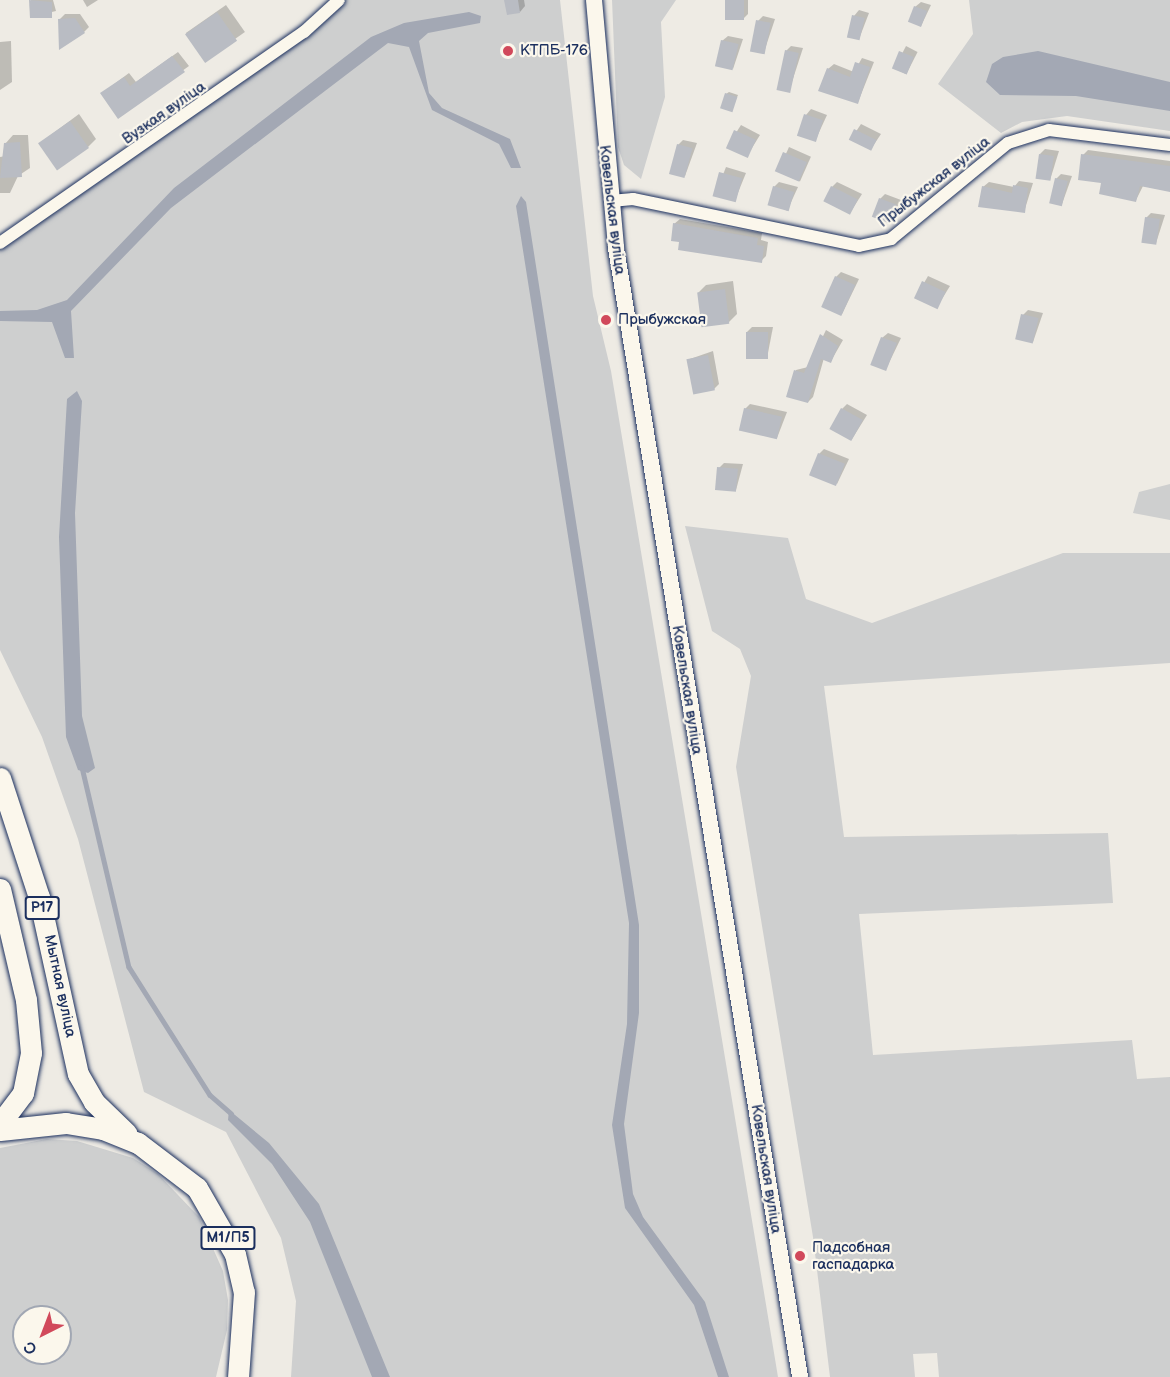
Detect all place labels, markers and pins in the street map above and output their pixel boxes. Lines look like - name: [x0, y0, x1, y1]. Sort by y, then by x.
- place label: КТПБ-176: [520, 42, 588, 60]
- marker: КТПБ-176: [501, 44, 515, 58]
- place label: Прыбужская: [618, 311, 706, 329]
- marker: Прыбужская: [599, 313, 613, 327]
- place label: Падсобная гаспадарка: [812, 1238, 894, 1273]
- marker: Падсобная гаспадарка: [793, 1249, 807, 1263]

